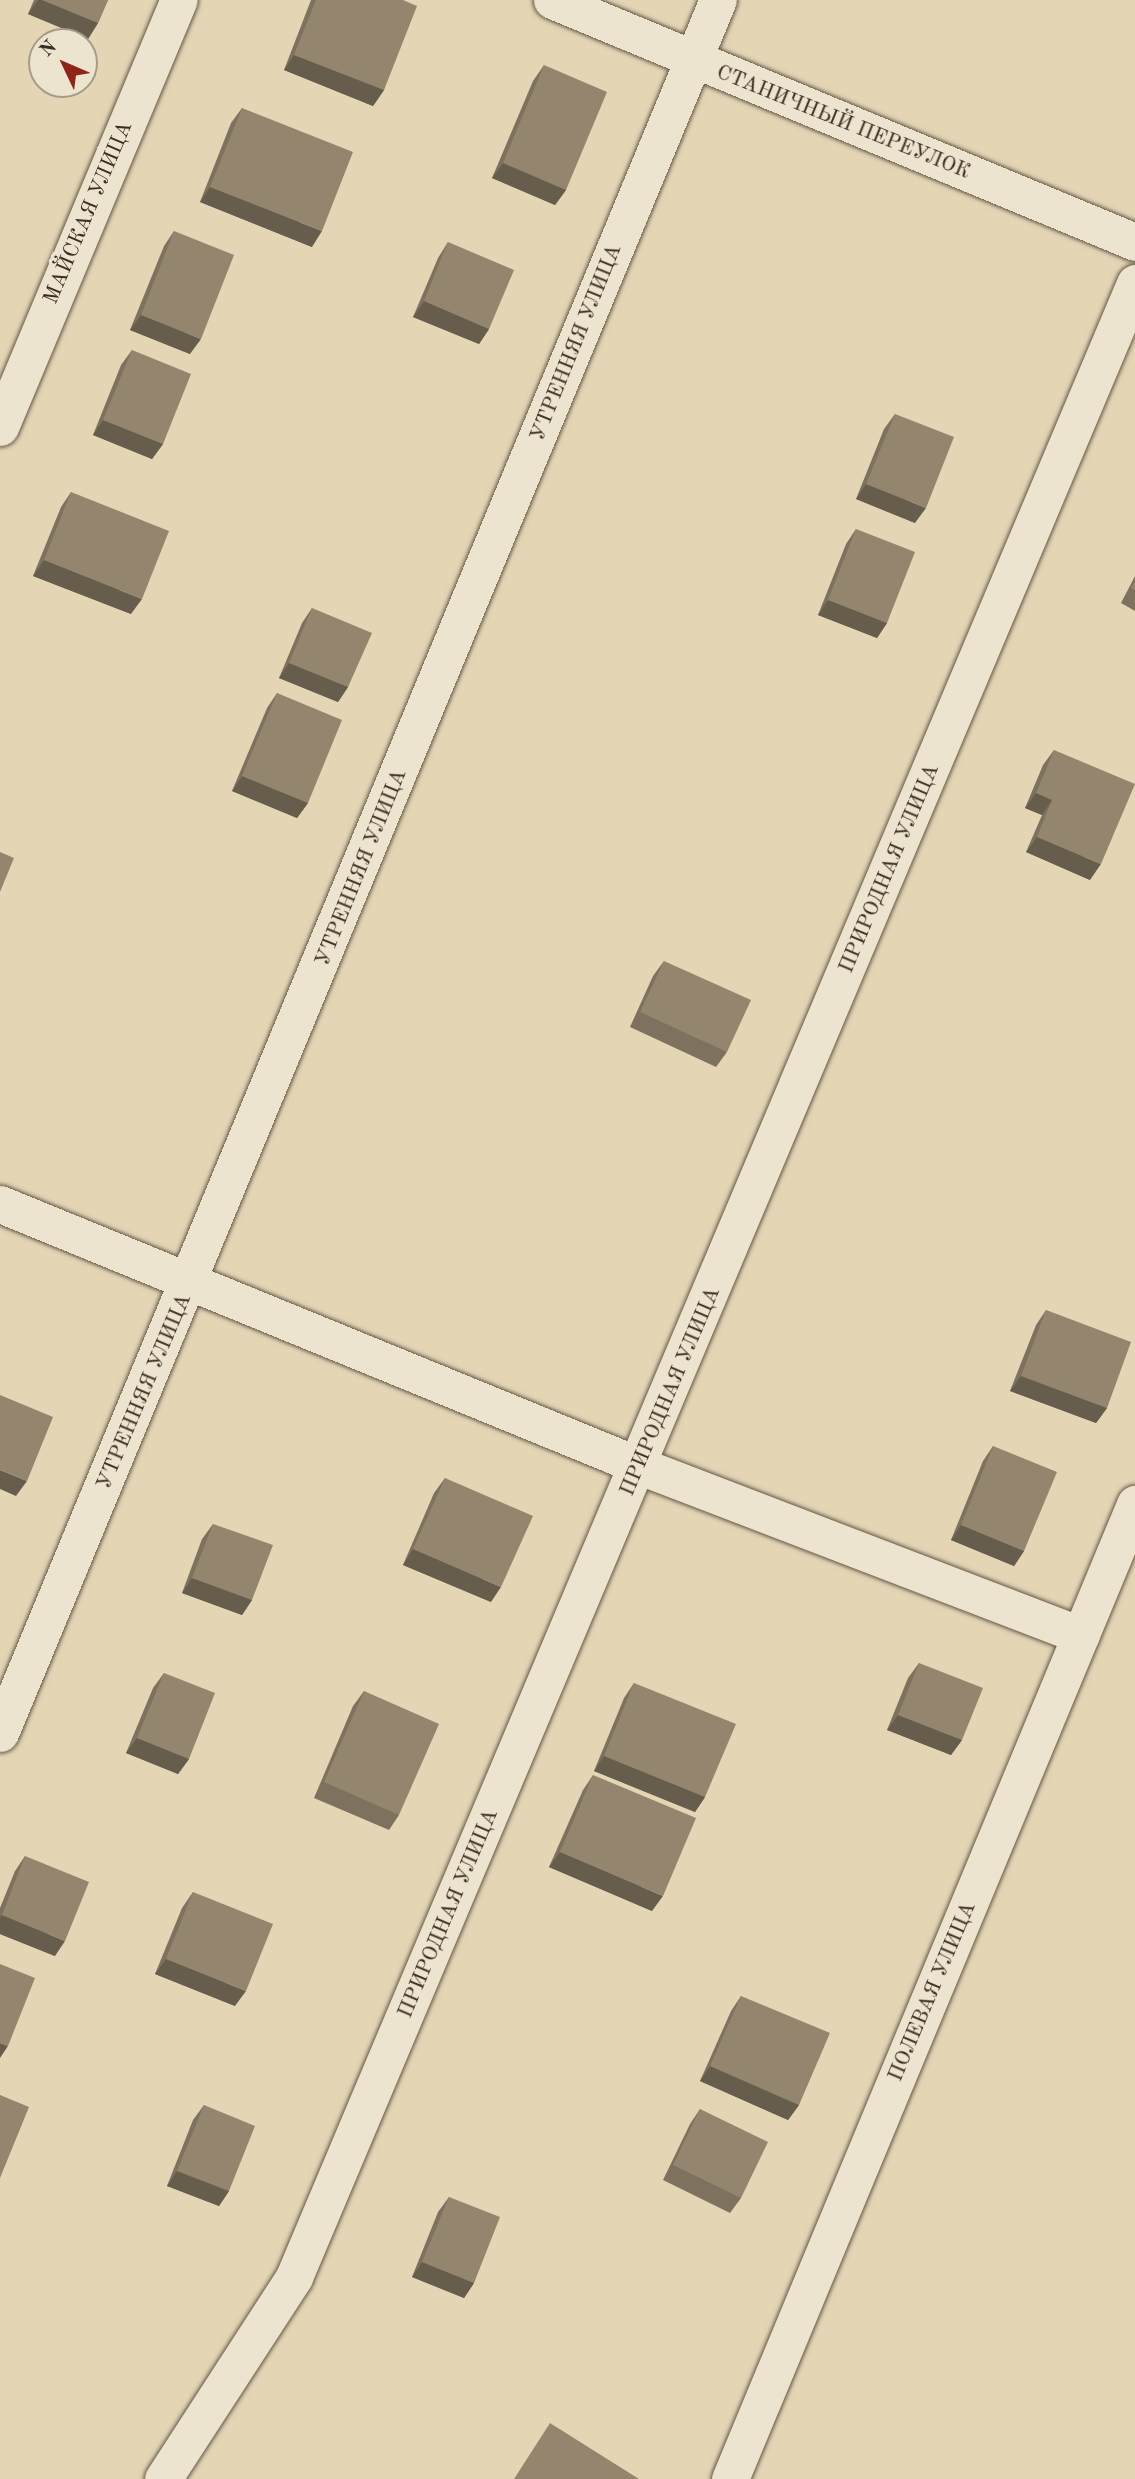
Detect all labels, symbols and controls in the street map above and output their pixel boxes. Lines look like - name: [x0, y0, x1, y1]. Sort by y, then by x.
- north arrow: [28, 28, 98, 98]
- text: N: [37, 38, 61, 61]
- street label: СТАНИЧНЫЙ ПЕРЕУЛОК: [712, 60, 974, 186]
- street label: МАЙСКАЯ УЛИЦА: [39, 118, 139, 308]
- street label: УТРЕННЯЯ УЛИЦА: [526, 241, 628, 445]
- street label: ПРИРОДНАЯ УЛИЦА: [835, 761, 945, 977]
- street label: УТРЕННЯЯ УЛИЦА: [311, 766, 413, 970]
- street label: ПРИРОДНАЯ УЛИЦА: [616, 1284, 726, 1500]
- street label: УТРЕННЯЯ УЛИЦА: [92, 1290, 198, 1494]
- street label: ПРИРОДНАЯ УЛИЦА: [394, 1806, 504, 2022]
- street label: ПОЛЕВАЯ УЛИЦА: [884, 1898, 982, 2086]

